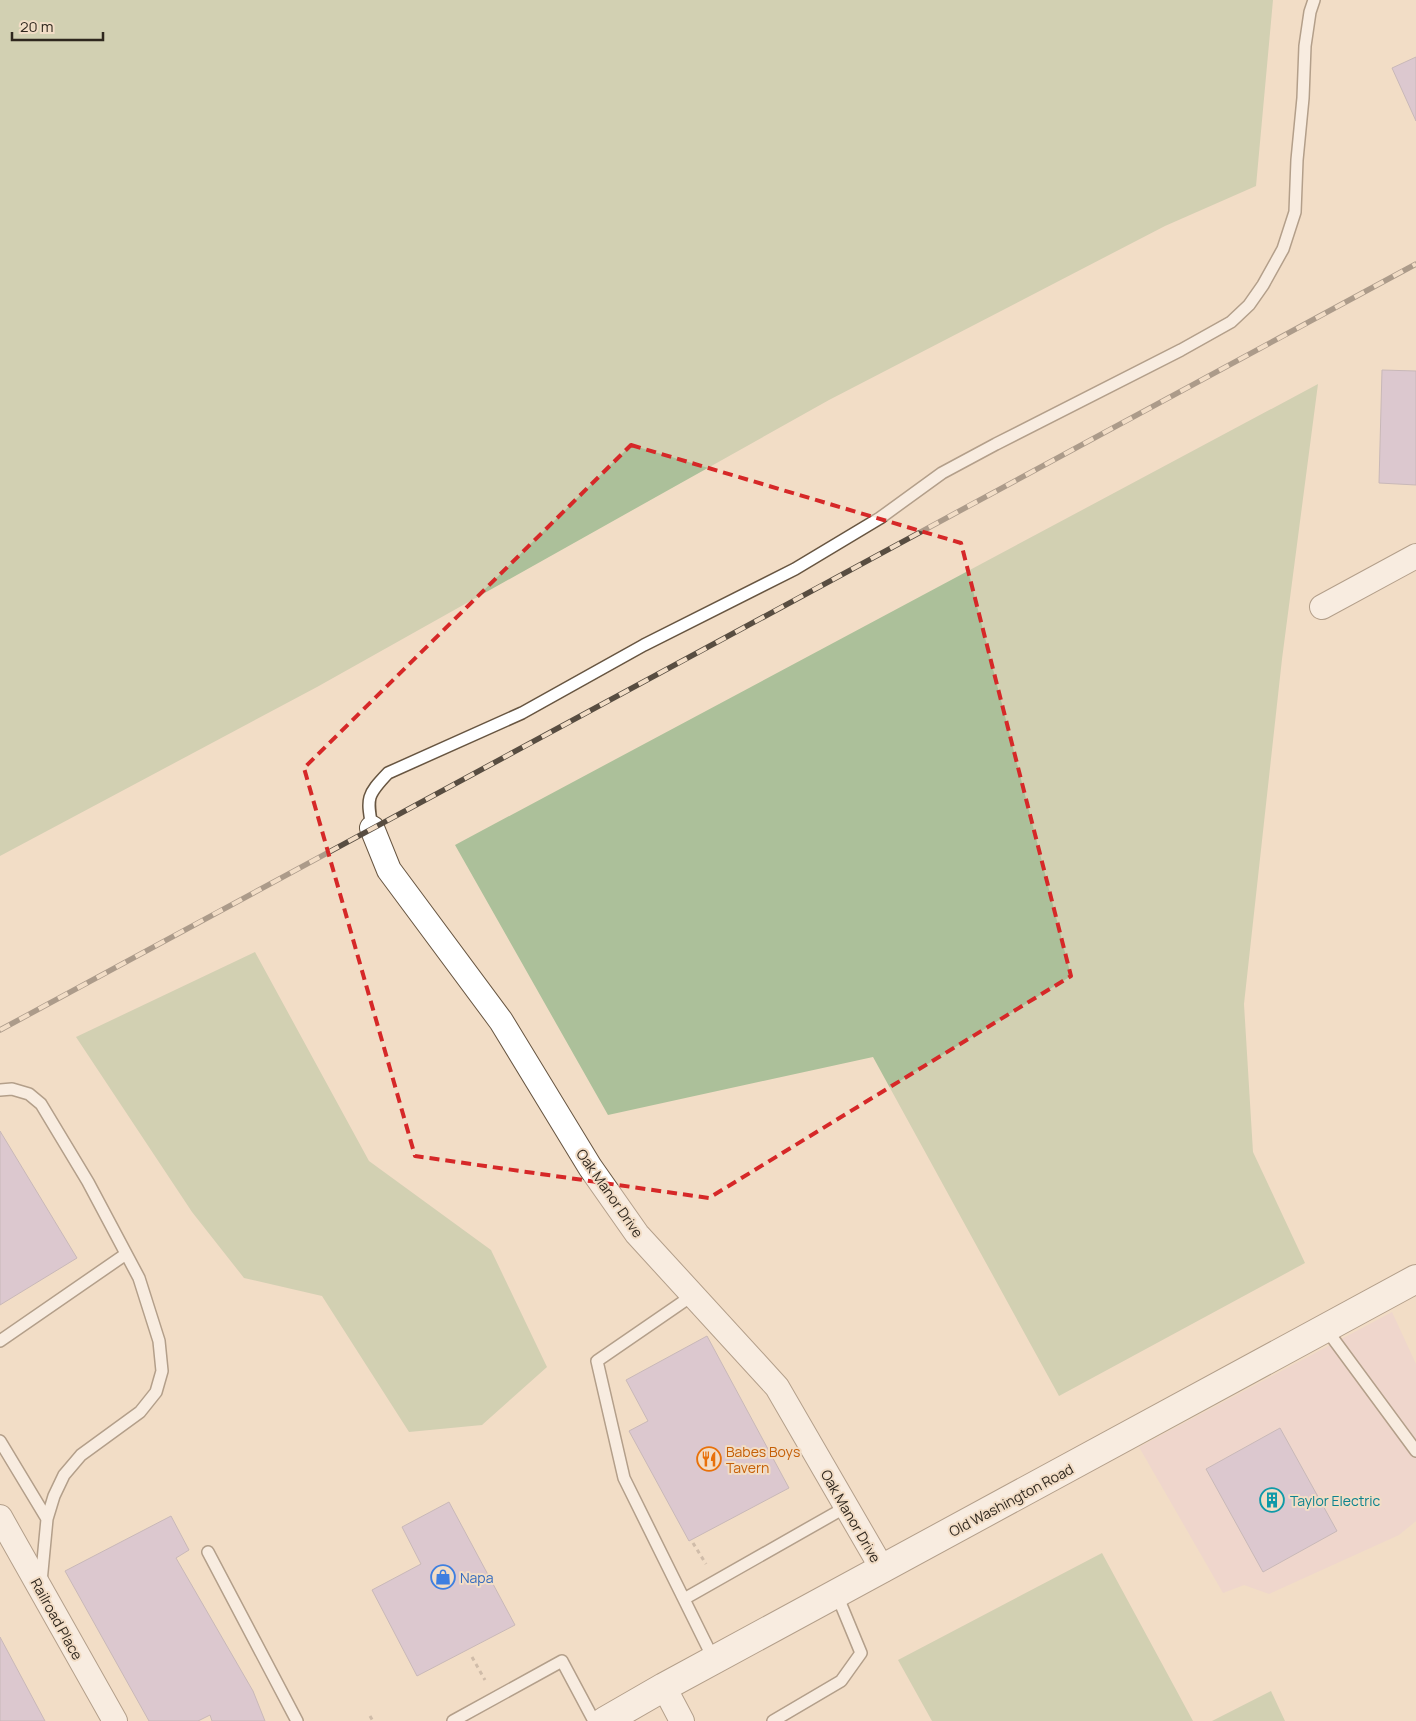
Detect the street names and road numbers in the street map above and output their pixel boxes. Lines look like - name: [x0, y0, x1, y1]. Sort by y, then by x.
- street label: Oak Manor Drive: [572, 1145, 648, 1241]
- street label: Old Washington Road: [946, 1459, 1076, 1541]
- street label: Oak Manor Drive: [817, 1466, 885, 1566]
- street label: Railroad Place: [27, 1575, 87, 1663]

